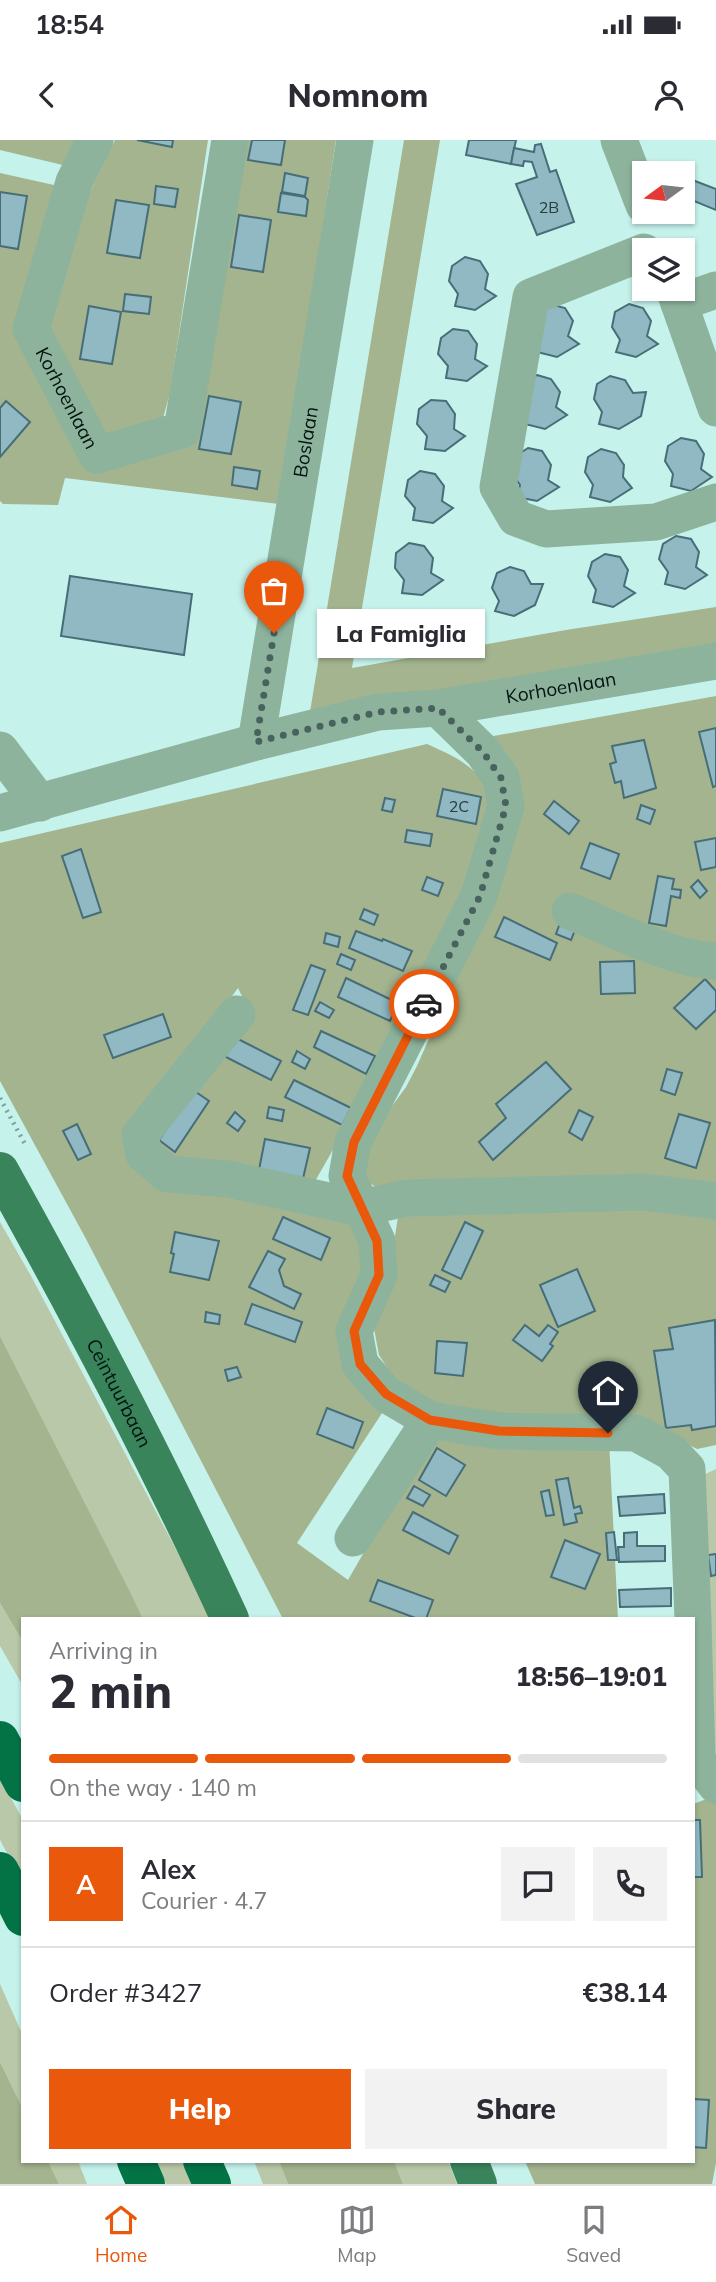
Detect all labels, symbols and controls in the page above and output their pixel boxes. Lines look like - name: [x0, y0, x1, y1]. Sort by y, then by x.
- text: 18:54: [35, 8, 104, 41]
- text: Nomnom: [288, 75, 428, 115]
- icon: back: [28, 76, 66, 114]
- icon: person: [650, 76, 688, 114]
- north arrow: [632, 161, 695, 224]
- map controls: [632, 161, 695, 301]
- house number: 2B: [539, 197, 559, 217]
- button: layers: [632, 238, 695, 301]
- street label: Korhoenlaan: [31, 343, 104, 453]
- street label: Boslaan: [288, 405, 323, 479]
- pin: [244, 561, 304, 633]
- icon: bag: [255, 572, 293, 610]
- callout: La Famiglia: [316, 608, 484, 658]
- text: La Famiglia: [336, 619, 466, 648]
- street label: Korhoenlaan: [504, 666, 618, 708]
- house number: 2C: [449, 796, 469, 816]
- courier: [389, 969, 459, 1039]
- icon: car: [405, 985, 443, 1023]
- street label: Ceintuurbaan: [81, 1334, 157, 1451]
- pin: [578, 1361, 638, 1433]
- icon: home: [589, 1372, 627, 1410]
- text: Arriving in: [49, 1636, 158, 1665]
- text: 18:56–19:01: [516, 1660, 667, 1693]
- text: 2 min: [49, 1662, 172, 1720]
- text: On the way · 140 m: [49, 1773, 257, 1802]
- button: chat: [501, 1847, 575, 1921]
- button: phone: [593, 1847, 667, 1921]
- text: Alex: [141, 1853, 196, 1886]
- text: A: [76, 1868, 96, 1901]
- text: Courier · 4.7: [141, 1886, 267, 1915]
- text: Order #3427: [49, 1976, 202, 2009]
- text: €38.14: [583, 1976, 667, 2009]
- button: Help: [49, 2069, 351, 2149]
- button: Share: [365, 2069, 667, 2149]
- tab: Home: [95, 2201, 147, 2267]
- tab: Map: [337, 2201, 376, 2267]
- tab: Saved: [566, 2201, 621, 2267]

